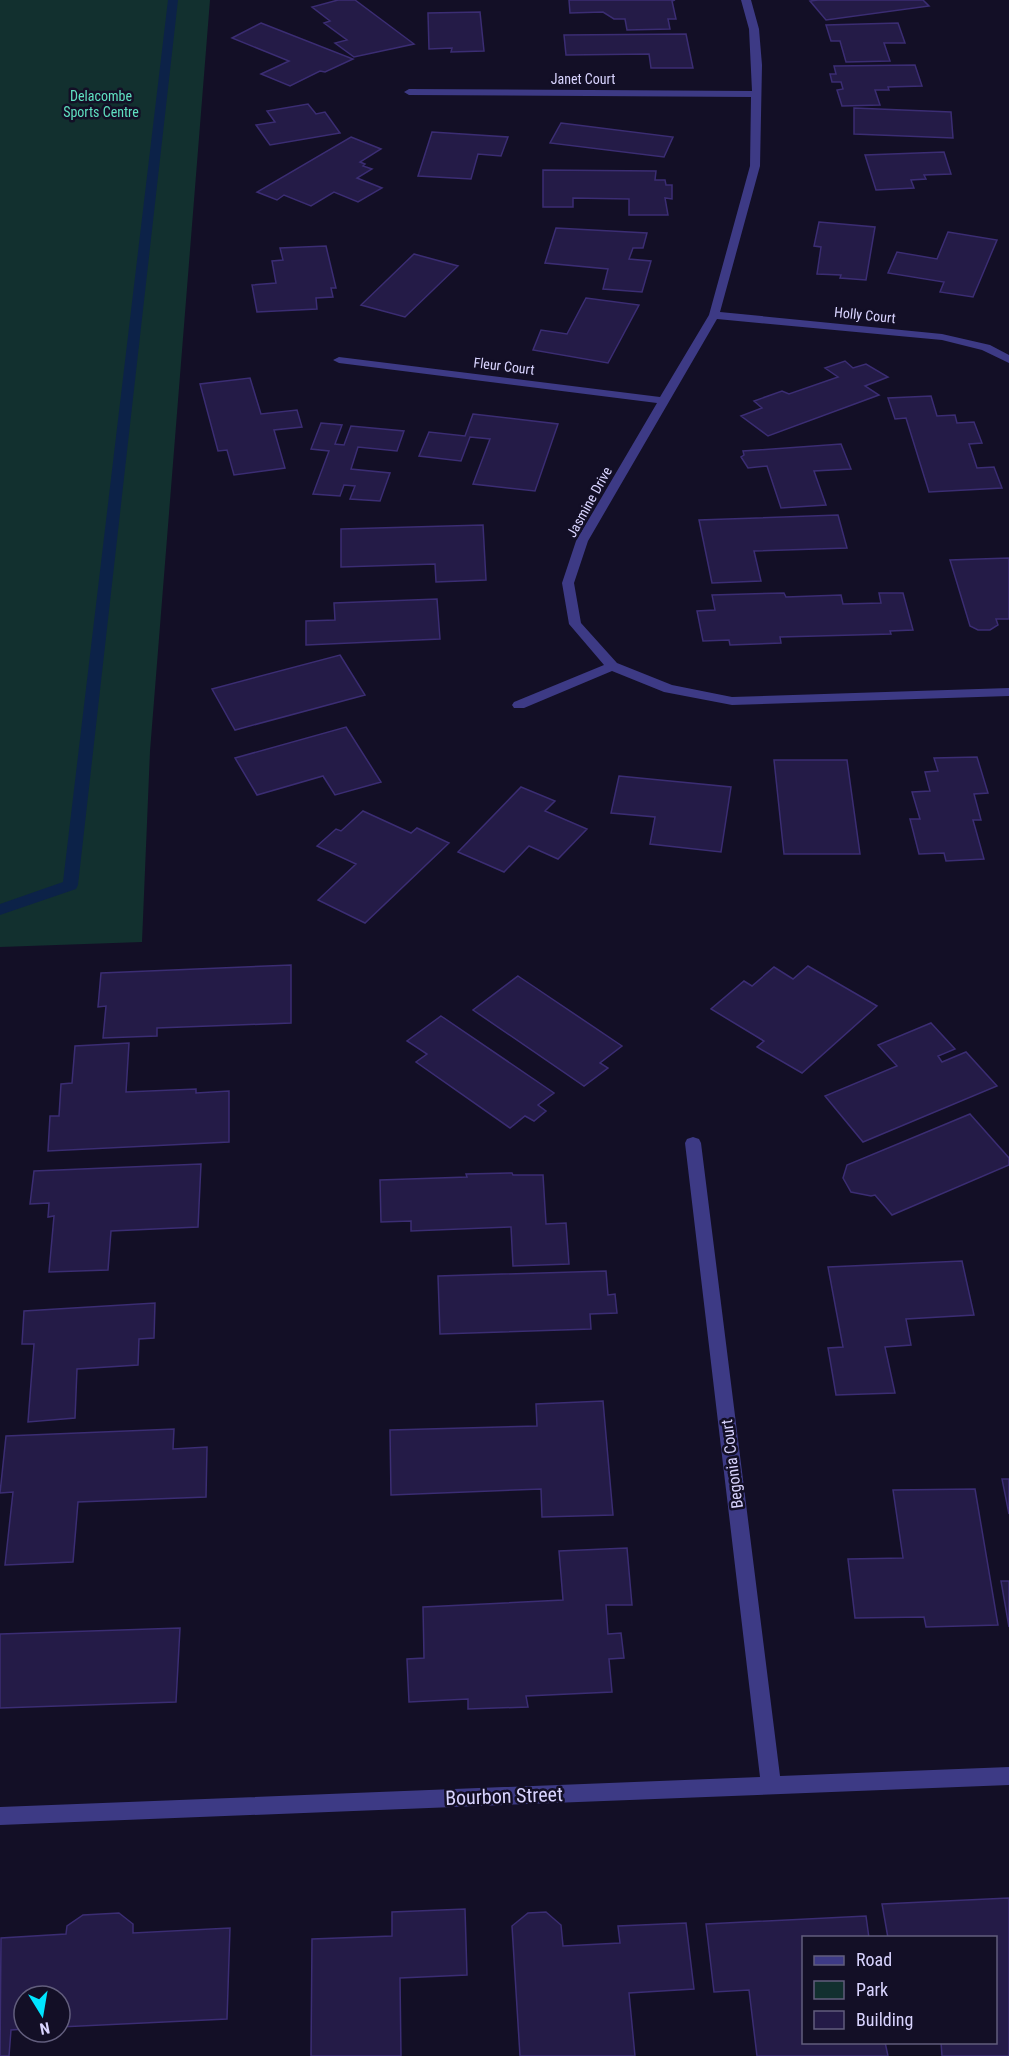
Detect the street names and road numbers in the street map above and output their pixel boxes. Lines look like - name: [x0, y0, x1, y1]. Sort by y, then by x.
- street label: Janet Court: [551, 71, 615, 87]
- street label: Holly Court: [833, 304, 897, 326]
- street label: Fleur Court: [473, 354, 535, 378]
- street label: Jasmine Drive: [563, 464, 615, 540]
- street label: Begonia Court: [717, 1418, 747, 1510]
- street label: Bourbon Street: [445, 1782, 563, 1810]

